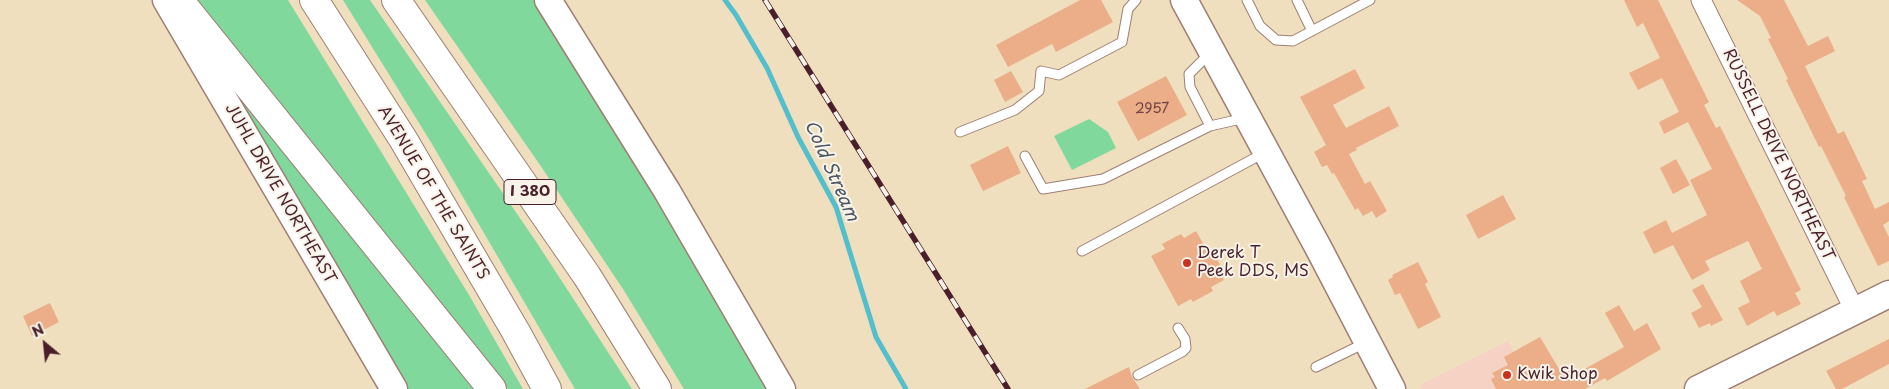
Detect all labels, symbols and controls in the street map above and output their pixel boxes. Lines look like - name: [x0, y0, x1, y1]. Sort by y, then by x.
- street label: RUSSELL DRIVE NORTHEAST: [1718, 46, 1838, 264]
- street label: JUHL DRIVE NORTHEAST: [220, 101, 340, 287]
- house number: 2957: [1135, 101, 1169, 117]
- street label: AVENUE OF THE SAINTS: [373, 102, 493, 284]
- water label: Cold Stream: [799, 117, 863, 225]
- road number: I 380: [504, 180, 556, 204]
- place label: Derek T Peek DDS, MS: [1197, 244, 1309, 282]
- marker: Derek T Peek DDS, MS: [1181, 257, 1193, 269]
- text: N: [28, 318, 48, 342]
- north arrow: [20, 319, 70, 369]
- place label: Kwik Shop: [1517, 365, 1598, 385]
- marker: Kwik Shop: [1501, 369, 1513, 381]

